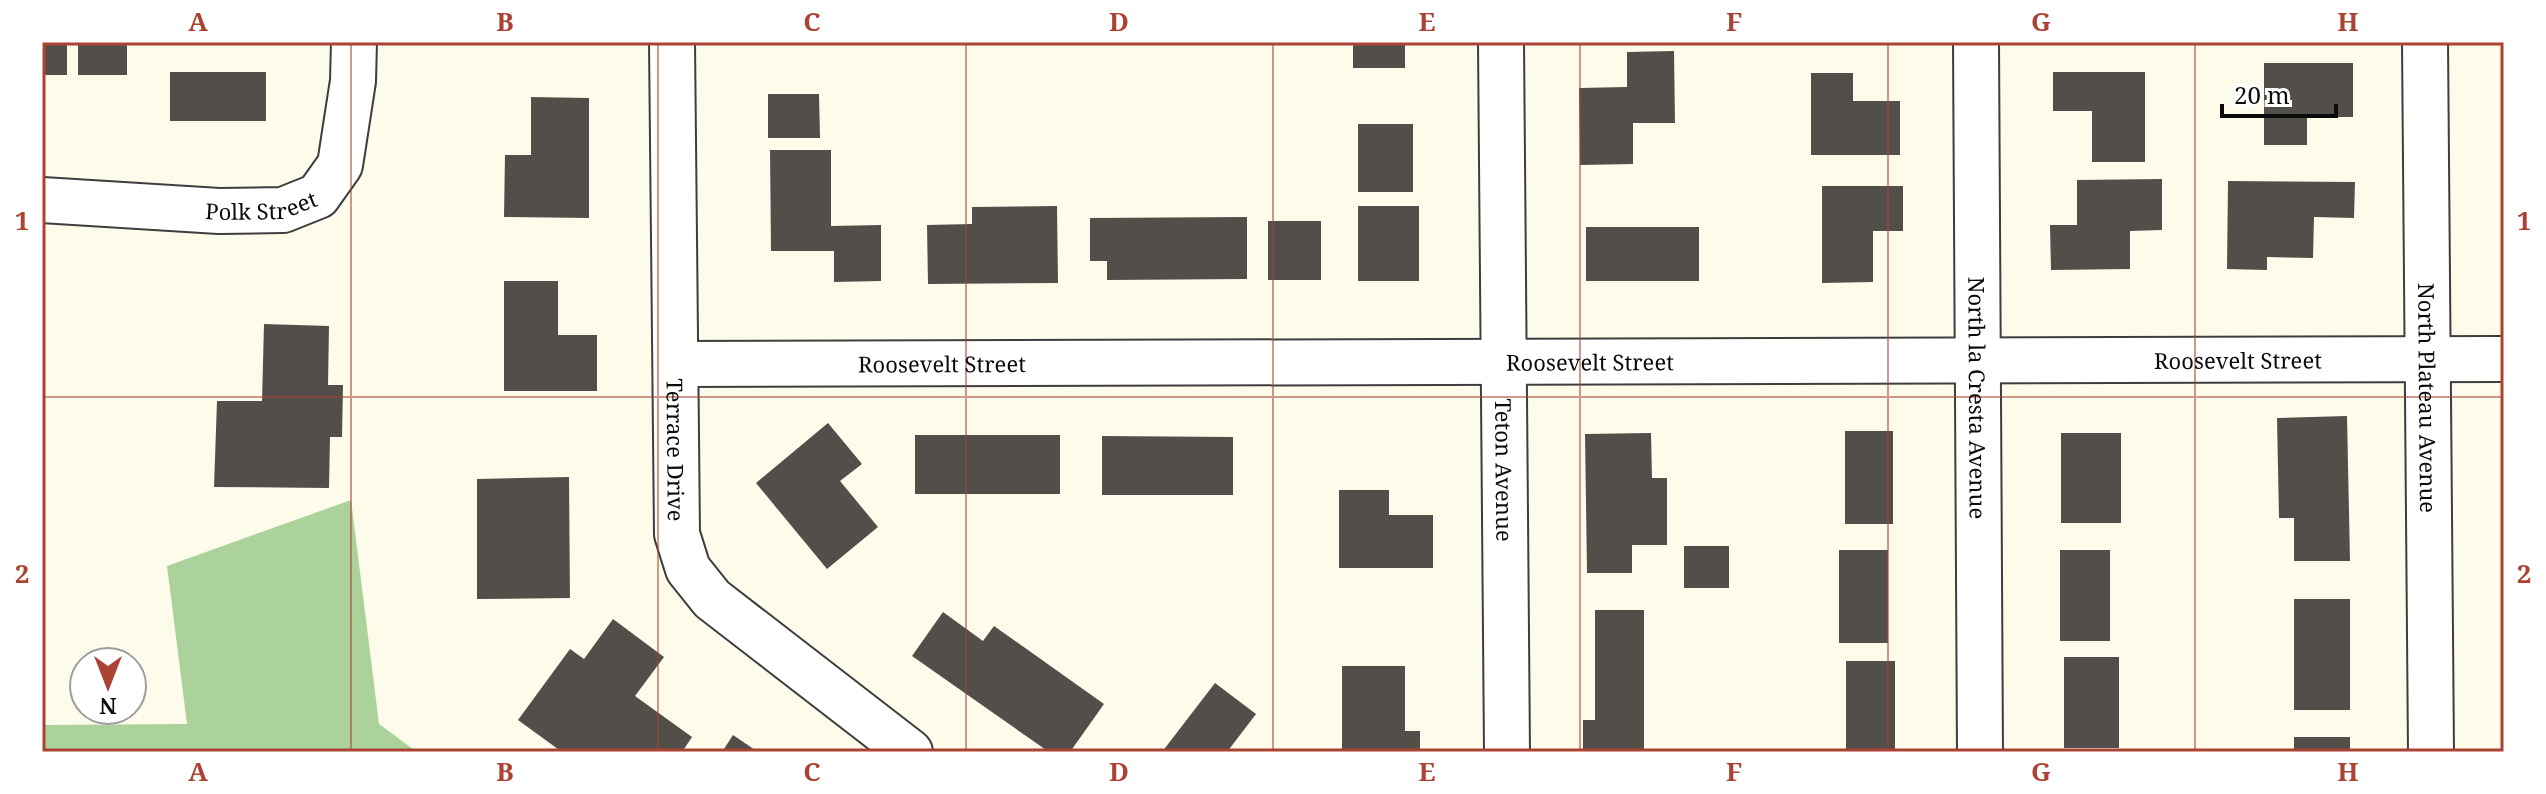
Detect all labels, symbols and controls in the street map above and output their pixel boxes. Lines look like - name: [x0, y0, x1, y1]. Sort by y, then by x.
- text: A: [188, 3, 208, 39]
- text: B: [496, 3, 514, 39]
- text: C: [803, 3, 821, 39]
- text: D: [1109, 3, 1129, 39]
- text: E: [1419, 3, 1436, 39]
- text: F: [1726, 3, 1742, 39]
- text: G: [2031, 3, 2051, 39]
- text: H: [2337, 3, 2359, 39]
- scale bar: [2222, 68, 2336, 118]
- text: 20 m: [2234, 78, 2290, 111]
- street label: Polk Street: [204, 183, 321, 226]
- text: 1: [15, 202, 29, 238]
- text: 1: [2517, 202, 2531, 238]
- street label: North la Cresta Avenue: [1962, 277, 1994, 519]
- street label: North Plateau Avenue: [2412, 283, 2444, 513]
- street label: Roosevelt Street: [2154, 344, 2322, 375]
- street label: Roosevelt Street: [1506, 346, 1674, 377]
- street label: Roosevelt Street: [858, 348, 1026, 379]
- street label: Terrace Drive: [660, 378, 692, 522]
- street label: Teton Avenue: [1489, 398, 1520, 542]
- text: 2: [15, 555, 29, 591]
- text: 2: [2517, 555, 2531, 591]
- north arrow: [68, 646, 148, 726]
- text: N: [99, 692, 117, 722]
- text: A: [188, 753, 208, 789]
- text: B: [496, 753, 514, 789]
- text: C: [803, 753, 821, 789]
- text: D: [1109, 753, 1129, 789]
- text: E: [1419, 753, 1436, 789]
- text: F: [1726, 753, 1742, 789]
- text: G: [2031, 753, 2051, 789]
- text: H: [2337, 753, 2359, 789]

